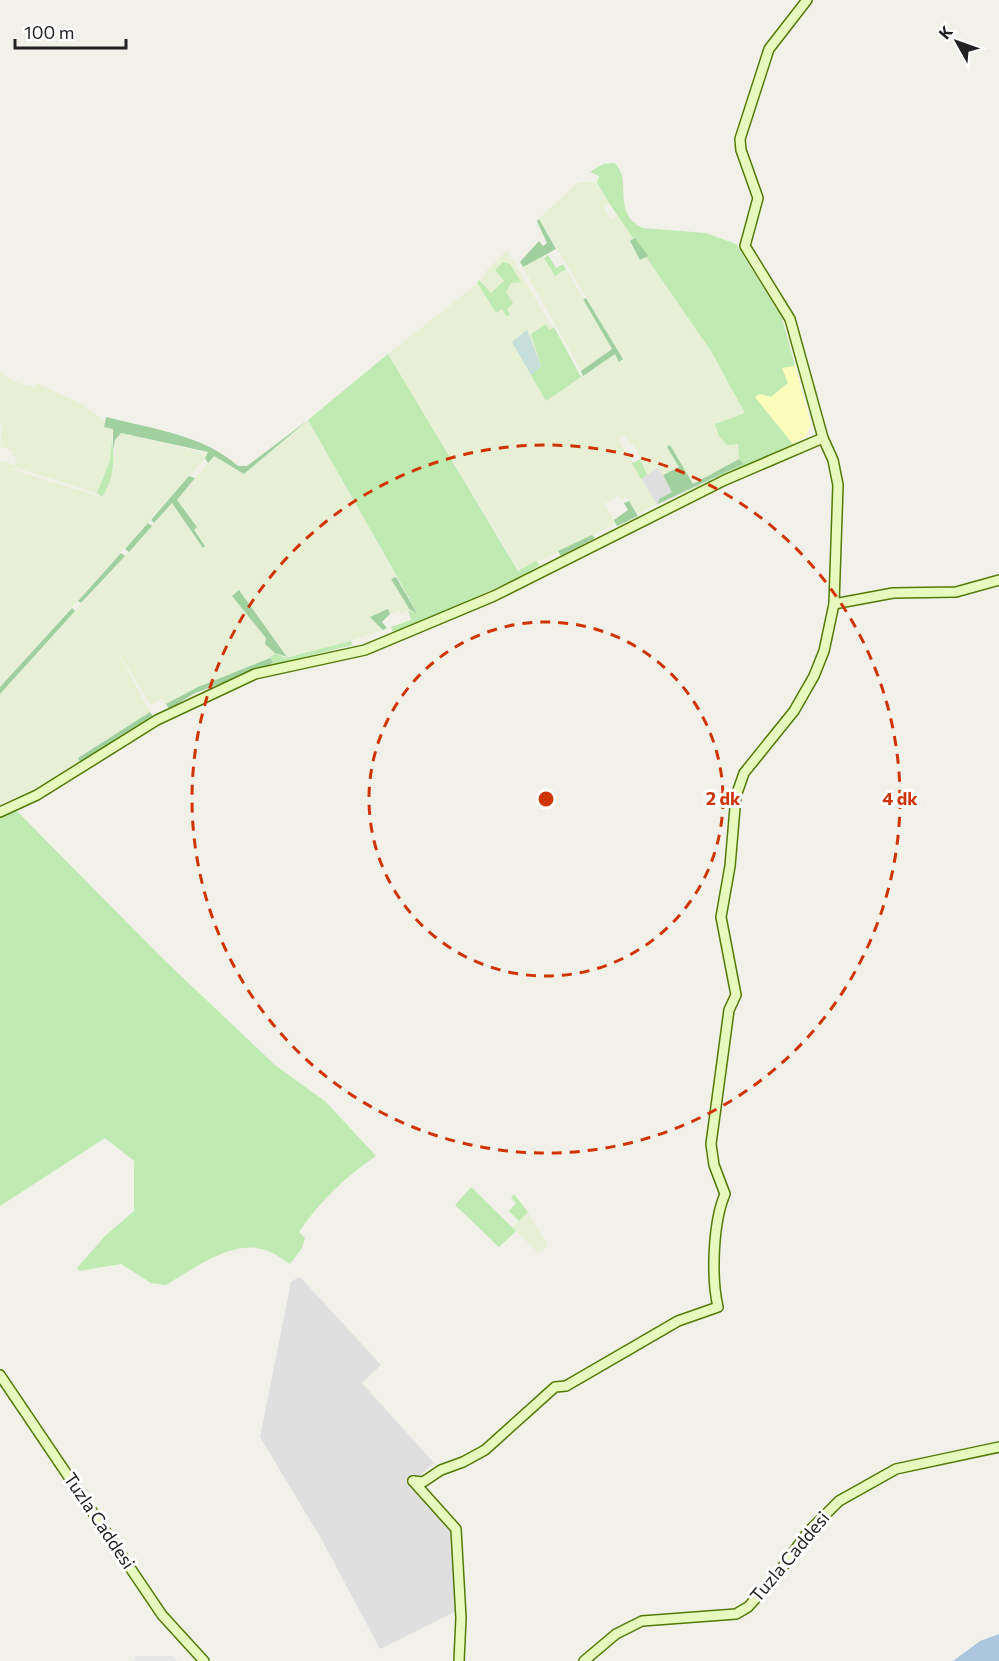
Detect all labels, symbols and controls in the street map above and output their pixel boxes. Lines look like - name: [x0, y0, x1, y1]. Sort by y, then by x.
- scale bar: [15, 12, 126, 50]
- north arrow: [927, 12, 987, 72]
- text: 100 m: [24, 21, 74, 43]
- text: K: [934, 22, 956, 42]
- text: 2 dk: [706, 787, 741, 809]
- text: 4 dk: [882, 787, 918, 809]
- centre of rings: [536, 789, 556, 809]
- street label: Tuzla Caddesi: [60, 1468, 140, 1573]
- street label: Tuzla Caddesi: [745, 1507, 833, 1606]

